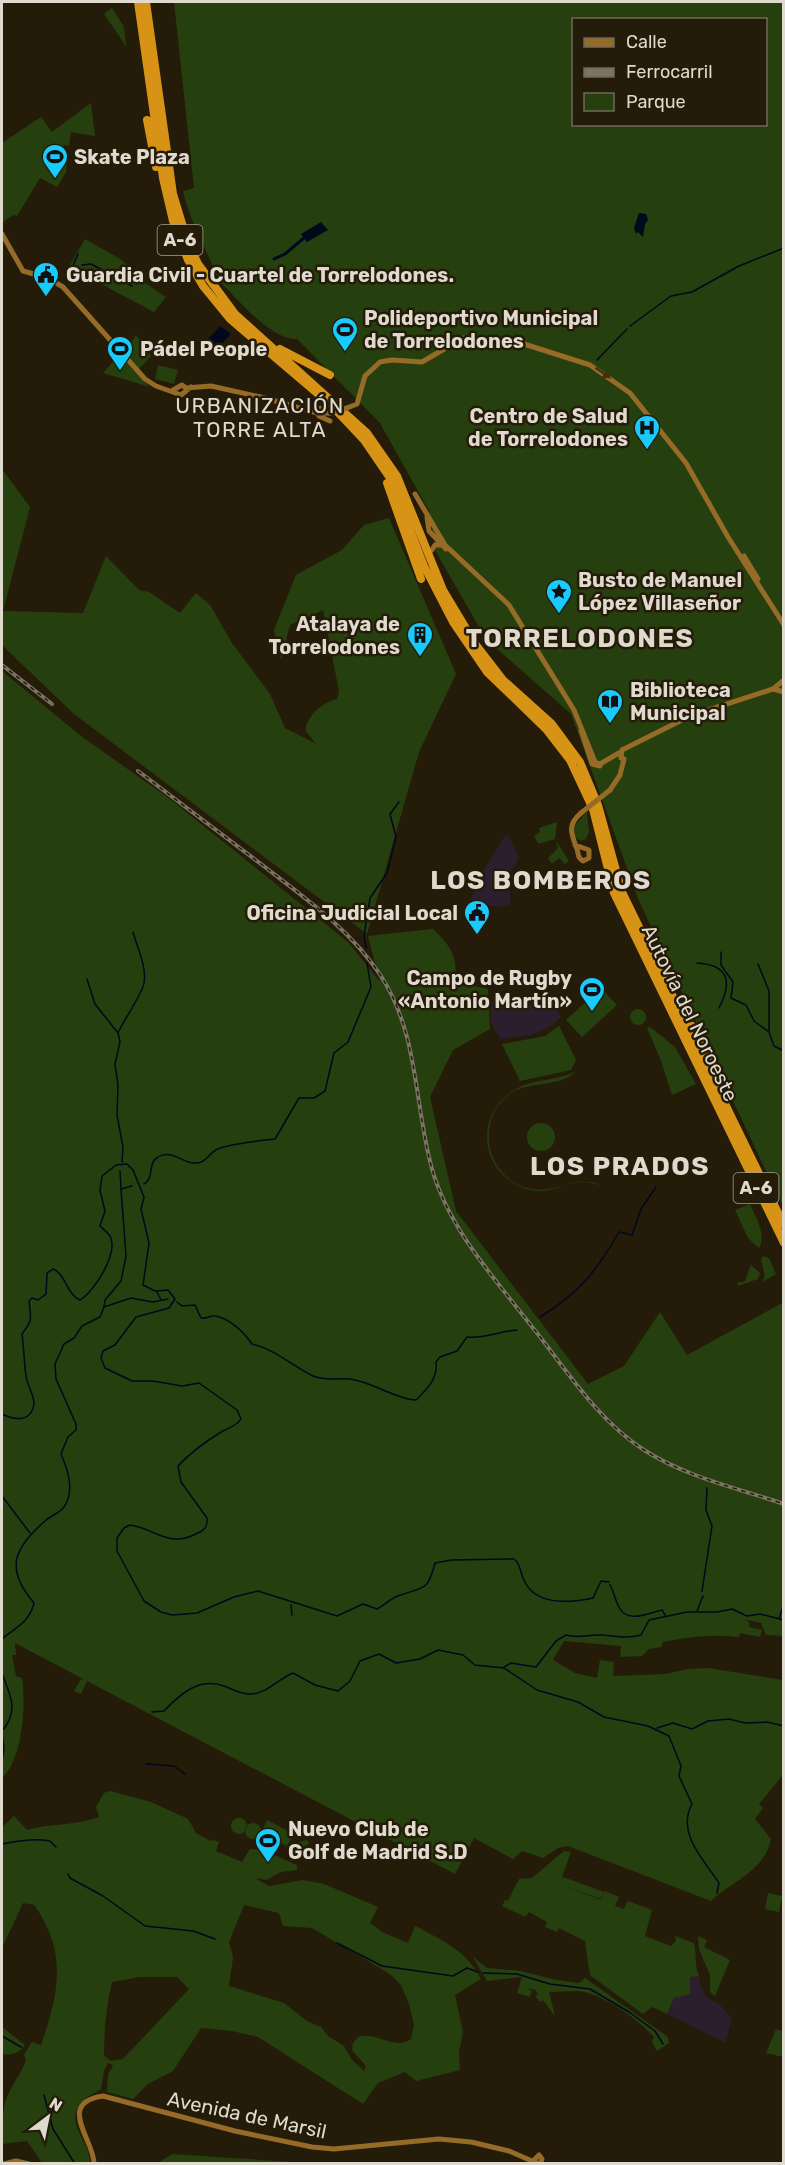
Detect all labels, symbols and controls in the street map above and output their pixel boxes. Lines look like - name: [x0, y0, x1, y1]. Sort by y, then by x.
- legend: [572, 18, 767, 126]
- text: Calle: [626, 31, 667, 53]
- text: Ferrocarril: [626, 61, 713, 83]
- text: Parque: [626, 91, 686, 113]
- sports icon: Skate Plaza: [40, 142, 70, 180]
- place label: Skate Plaza: [74, 145, 190, 169]
- road number: A-6: [158, 225, 202, 255]
- public building icon: Guardia Civil - Cuartel de Torrelodones.: [31, 260, 61, 298]
- place label: Guardia Civil - Cuartel de Torrelodones.: [66, 263, 454, 287]
- place label: Polideportivo Municipal de Torrelodones: [364, 306, 598, 353]
- sports icon: Polideportivo Municipal de Torrelodones: [330, 315, 360, 353]
- sports icon: Pádel People: [105, 334, 135, 372]
- place label: Pádel People: [140, 337, 267, 361]
- one-way arrow: [595, 367, 611, 378]
- district label: URBANIZACIÓN TORRE ALTA: [175, 393, 345, 442]
- place label: Centro de Salud de Torrelodones: [468, 404, 628, 451]
- hospital icon: Centro de Salud de Torrelodones: [632, 413, 662, 451]
- place label: Busto de Manuel López Villaseñor: [578, 568, 742, 615]
- place icon: Busto de Manuel López Villaseñor: [544, 577, 574, 615]
- place label: Atalaya de Torrelodones: [268, 612, 400, 659]
- building icon: Atalaya de Torrelodones: [405, 620, 435, 658]
- district label: TORRELODONES: [466, 623, 694, 654]
- place label: Biblioteca Municipal: [630, 678, 731, 725]
- library icon: Biblioteca Municipal: [595, 687, 625, 725]
- district label: LOS BOMBEROS: [430, 865, 652, 896]
- public building icon: Oficina Judicial Local: [462, 898, 492, 936]
- place label: Oficina Judicial Local: [247, 901, 458, 925]
- street label: Autovía del Noroeste: [637, 921, 743, 1105]
- place label: Campo de Rugby «Antonio Martín»: [398, 966, 572, 1013]
- sports icon: Campo de Rugby «Antonio Martín»: [577, 975, 607, 1013]
- district label: LOS PRADOS: [530, 1151, 710, 1182]
- road number: A-6: [734, 1173, 778, 1203]
- place label: Nuevo Club de Golf de Madrid S.D: [288, 1817, 468, 1864]
- sports icon: Nuevo Club de Golf de Madrid S.D: [253, 1826, 283, 1864]
- street label: Avenida de Marsil: [165, 2086, 329, 2144]
- north arrow: [18, 2087, 78, 2147]
- text: N: [46, 2094, 66, 2116]

